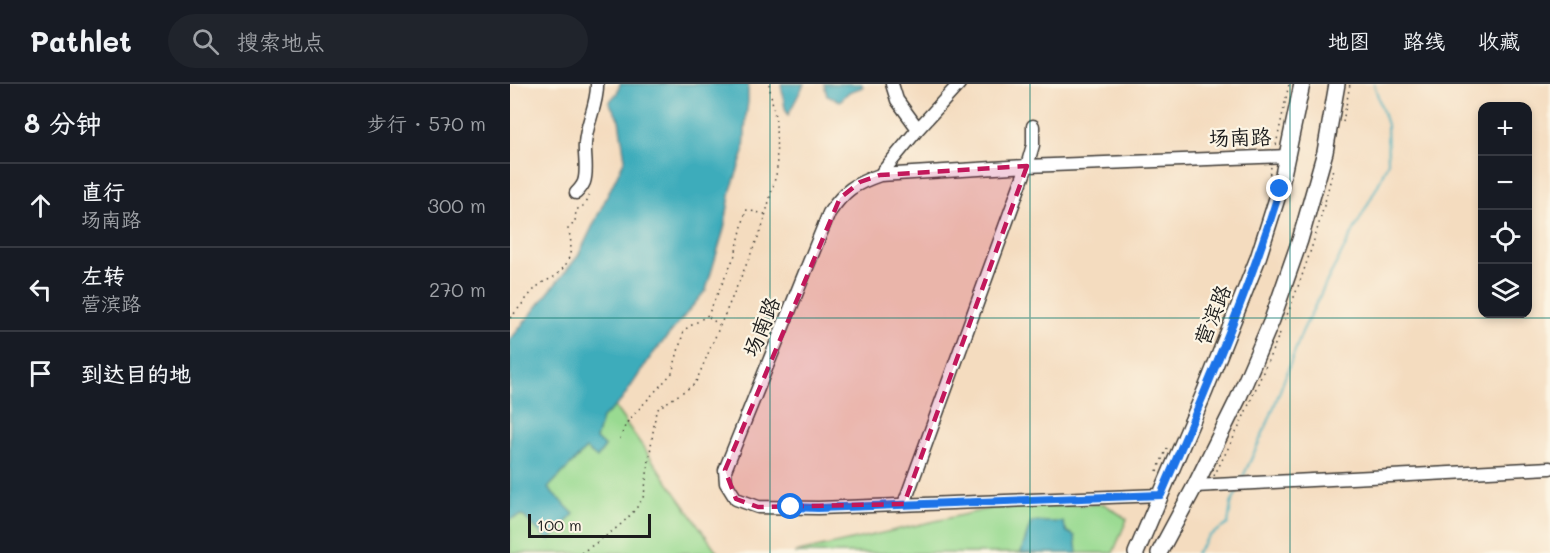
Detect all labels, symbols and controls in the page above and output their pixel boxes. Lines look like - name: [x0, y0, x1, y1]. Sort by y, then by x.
- search box: [168, 14, 588, 68]
- text: Pathlet: [30, 23, 132, 59]
- icon: search: [189, 25, 222, 58]
- text: 搜索地点: [237, 27, 325, 56]
- text: 地图: [1328, 27, 1370, 54]
- text: 路线: [1403, 27, 1445, 54]
- text: 收藏: [1478, 27, 1520, 54]
- map controls: [1478, 102, 1532, 318]
- button: +: [1478, 102, 1532, 156]
- text: 8 分钟: [24, 106, 101, 140]
- text: 步行 · 570 m: [367, 110, 486, 136]
- street label: 场南路: [1208, 122, 1272, 151]
- button: −: [1478, 156, 1532, 210]
- route end: [1266, 175, 1292, 201]
- text: 直行: [81, 177, 125, 206]
- icon: ahead: [24, 189, 57, 222]
- text: 300 m: [427, 192, 486, 218]
- text: 场南路: [81, 206, 141, 232]
- button: locate: [1478, 210, 1532, 264]
- text: 左转: [81, 261, 125, 290]
- button: layers: [1478, 264, 1532, 318]
- icon: left: [24, 273, 57, 306]
- text: 270 m: [429, 276, 486, 302]
- street label: 营滨路: [1187, 280, 1236, 349]
- text: 营滨路: [81, 290, 141, 316]
- street label: 场南路: [736, 292, 785, 361]
- icon: arrive: [24, 357, 57, 390]
- text: 到达目的地: [81, 359, 191, 388]
- route start: [777, 493, 803, 519]
- scale bar: [528, 511, 651, 538]
- text: 100 m: [537, 514, 582, 535]

